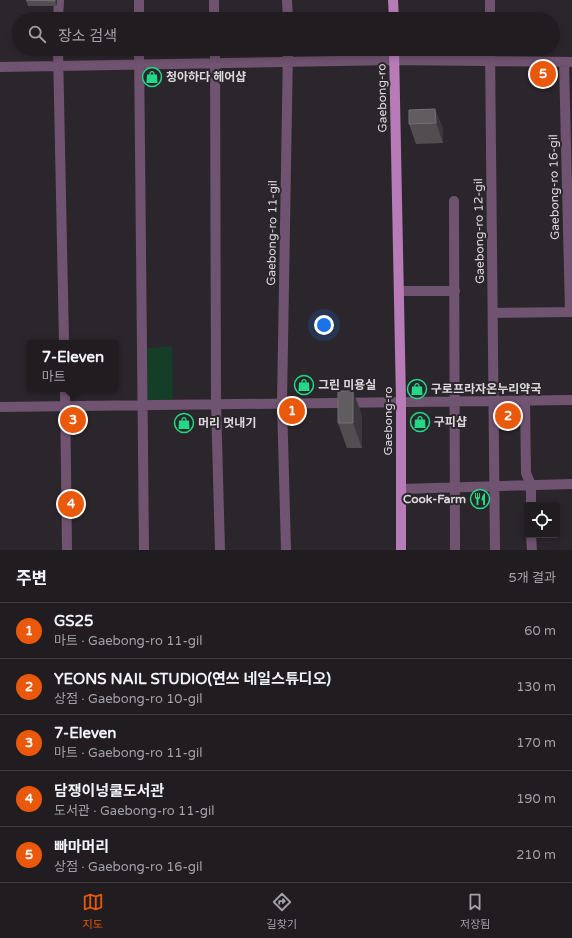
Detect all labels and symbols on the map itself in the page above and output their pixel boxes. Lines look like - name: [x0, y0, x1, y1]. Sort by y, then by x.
- pin: 5: [530, 59, 556, 89]
- street label: Gaebong-ro: [374, 63, 390, 133]
- shop icon: 청아하다 헤어샵: [141, 66, 163, 88]
- place label: 청아하다 헤어샵: [166, 70, 246, 84]
- street label: Gaebong-ro 16-gil: [546, 134, 562, 240]
- street label: Gaebong-ro 12-gil: [471, 178, 487, 284]
- street label: Gaebong-ro 11-gil: [264, 180, 280, 286]
- your location: [314, 315, 334, 335]
- shop icon: 그린 미용실: [293, 374, 315, 396]
- place label: 그린 미용실: [318, 378, 376, 392]
- shop icon: 구로프라자온누리약국: [406, 378, 428, 400]
- place label: 구로프라자온누리약국: [431, 382, 541, 396]
- street label: Gaebong-ro: [381, 387, 395, 455]
- pin: 1: [279, 396, 305, 426]
- pin: 2: [495, 401, 521, 431]
- pin: 3: [60, 405, 86, 435]
- shop icon: 구피샵: [409, 411, 431, 433]
- shop icon: 머리 멋내기: [173, 412, 195, 434]
- place label: 구피샵: [434, 415, 467, 429]
- place label: 머리 멋내기: [198, 416, 256, 430]
- restaurant icon: Cook-Farm: [469, 488, 491, 510]
- pin: 4: [58, 489, 84, 519]
- place label: Cook-Farm: [403, 492, 466, 506]

